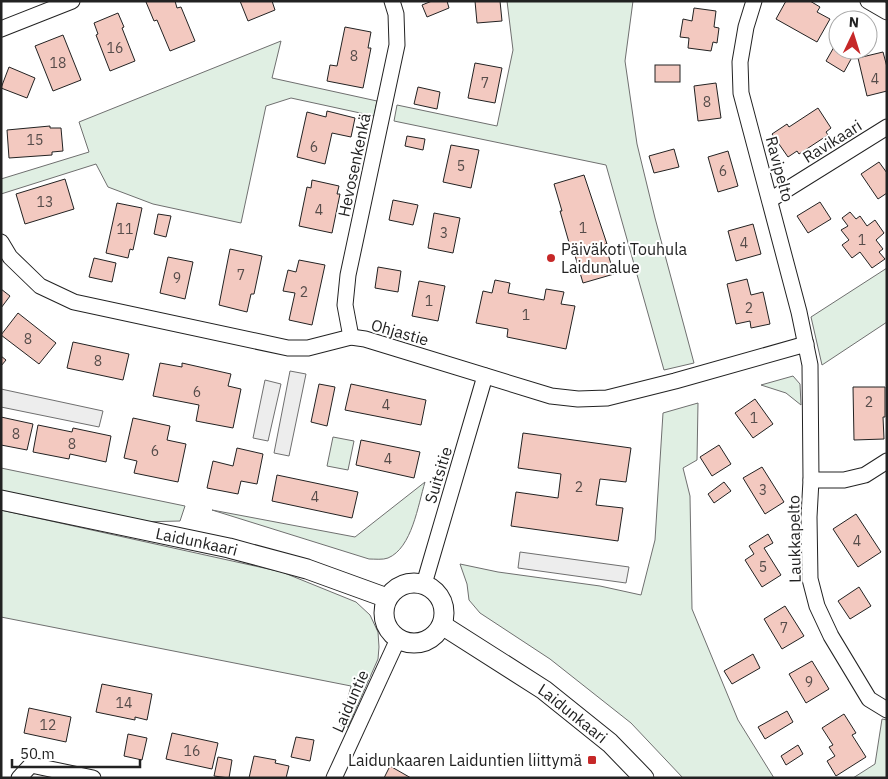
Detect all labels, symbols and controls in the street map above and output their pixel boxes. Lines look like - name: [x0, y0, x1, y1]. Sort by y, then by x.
- north arrow: [828, 10, 878, 60]
- text: N: [848, 13, 860, 31]
- house number: 16: [107, 39, 123, 57]
- house number: 8: [350, 47, 358, 65]
- house number: 18: [50, 54, 66, 72]
- house number: 4: [871, 70, 879, 88]
- house number: 7: [481, 74, 489, 92]
- house number: 8: [703, 93, 711, 111]
- street label: Hevosenkenkä: [333, 111, 375, 219]
- street label: Ravikaari: [799, 115, 865, 167]
- house number: 15: [27, 131, 43, 149]
- street label: Ravipelto: [762, 134, 798, 204]
- house number: 6: [310, 138, 318, 156]
- house number: 5: [457, 157, 465, 175]
- house number: 6: [719, 162, 727, 180]
- house number: 13: [37, 193, 53, 211]
- house number: 4: [315, 201, 323, 219]
- house number: 1: [579, 219, 587, 237]
- house number: 11: [117, 220, 133, 238]
- house number: 3: [440, 224, 448, 242]
- house number: 1: [858, 231, 866, 249]
- house number: 4: [740, 234, 748, 252]
- place label: Päiväkoti Touhula Laidunalue: [561, 239, 688, 277]
- marker: Päiväkoti Touhula Laidunalue: [545, 252, 557, 264]
- house number: 7: [237, 266, 245, 284]
- house number: 9: [173, 269, 181, 287]
- house number: 2: [300, 283, 308, 301]
- house number: 1: [425, 292, 433, 310]
- house number: 2: [745, 299, 753, 317]
- house number: 1: [522, 306, 530, 324]
- street label: Ohjastie: [369, 314, 431, 350]
- house number: 8: [24, 330, 32, 348]
- house number: 8: [94, 352, 102, 370]
- house number: 6: [193, 383, 201, 401]
- house number: 2: [865, 393, 873, 411]
- house number: 4: [382, 396, 390, 414]
- house number: 1: [750, 409, 758, 427]
- house number: 8: [12, 425, 20, 443]
- house number: 8: [68, 435, 76, 453]
- house number: 6: [151, 442, 159, 460]
- street label: Suitsitie: [420, 444, 456, 506]
- house number: 4: [384, 450, 392, 468]
- house number: 2: [575, 478, 583, 496]
- house number: 3: [759, 481, 767, 499]
- house number: 4: [311, 488, 319, 506]
- street label: Laukkapelto: [783, 495, 805, 583]
- street label: Laidunkaari: [154, 523, 240, 560]
- house number: 4: [853, 532, 861, 550]
- house number: 5: [759, 558, 767, 576]
- house number: 7: [780, 619, 788, 637]
- street label: Laiduntie: [327, 666, 373, 735]
- house number: 9: [805, 673, 813, 691]
- street label: Laidunkaari: [535, 679, 612, 747]
- house number: 14: [116, 694, 132, 712]
- house number: 12: [40, 716, 56, 734]
- scale bar: [12, 736, 140, 768]
- house number: 16: [184, 742, 200, 760]
- text: 50 m: [20, 744, 55, 763]
- place label: Laidunkaaren Laiduntien liittymä: [348, 750, 582, 770]
- marker: Laidunkaaren Laiduntien liittymä: [586, 754, 598, 766]

